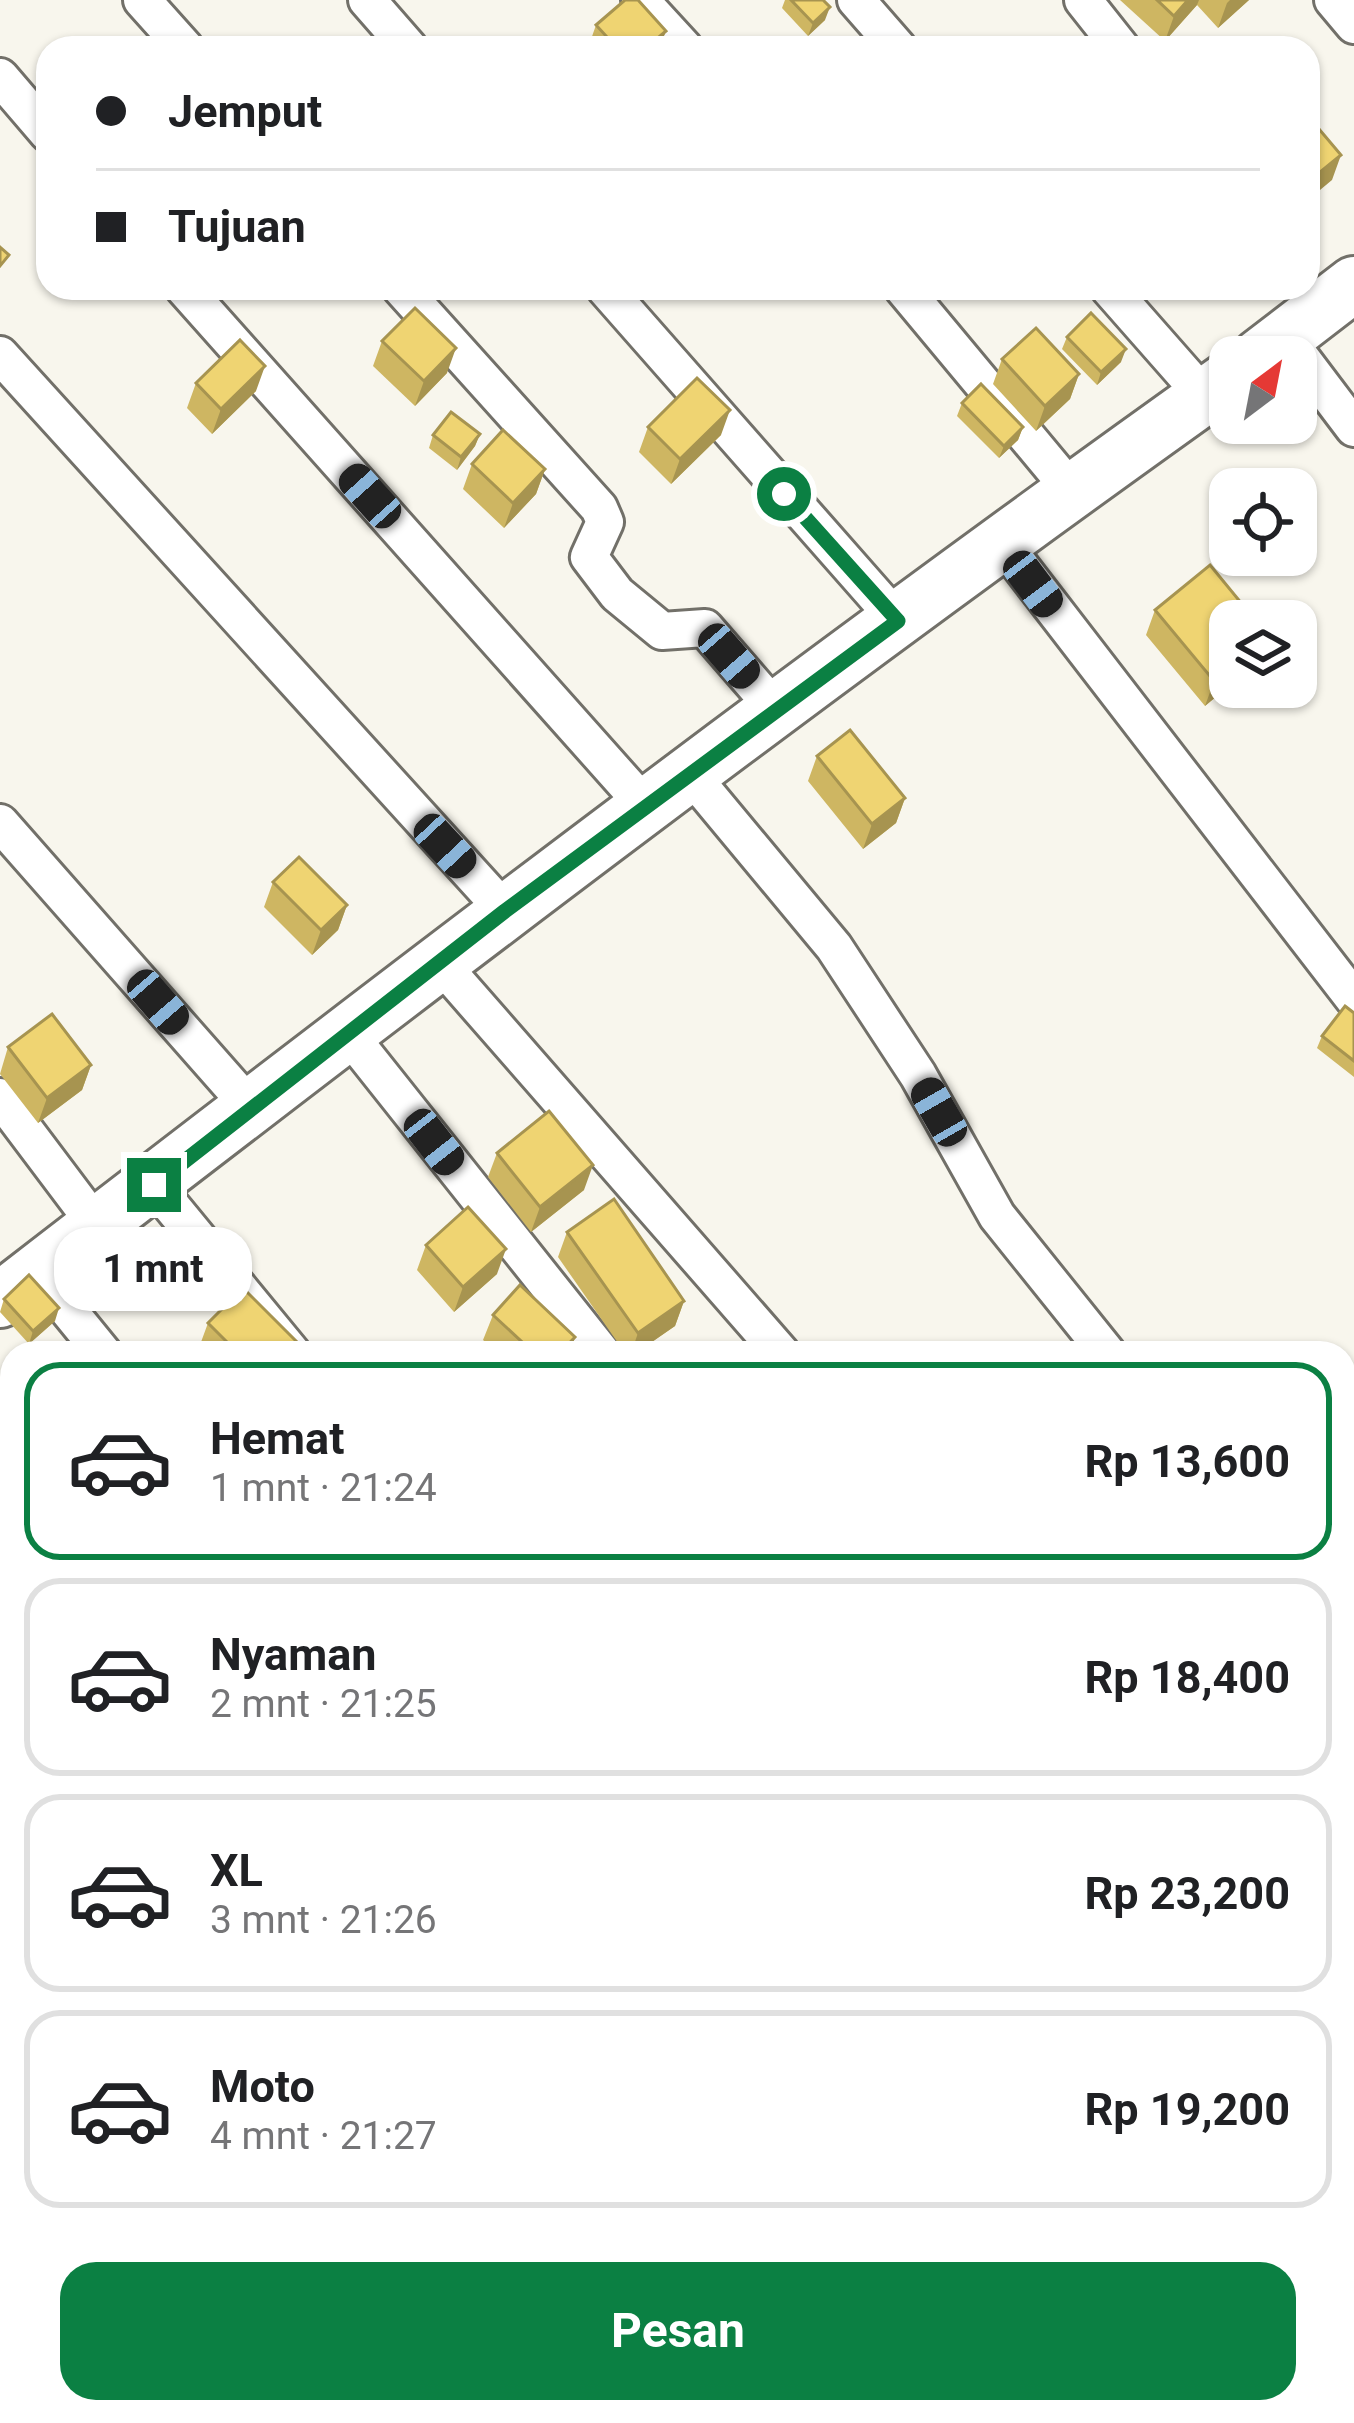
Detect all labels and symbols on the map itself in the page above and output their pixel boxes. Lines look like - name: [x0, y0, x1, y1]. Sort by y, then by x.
- north arrow: [1209, 336, 1317, 444]
- car: [333, 457, 407, 535]
- route start: [757, 467, 811, 521]
- car: [997, 544, 1069, 624]
- car: [692, 617, 766, 695]
- car: [407, 807, 483, 885]
- car: [121, 963, 195, 1041]
- car: [905, 1072, 973, 1152]
- car: [398, 1103, 470, 1181]
- route end: [127, 1158, 181, 1212]
- callout: 1 mnt: [55, 1227, 253, 1311]

